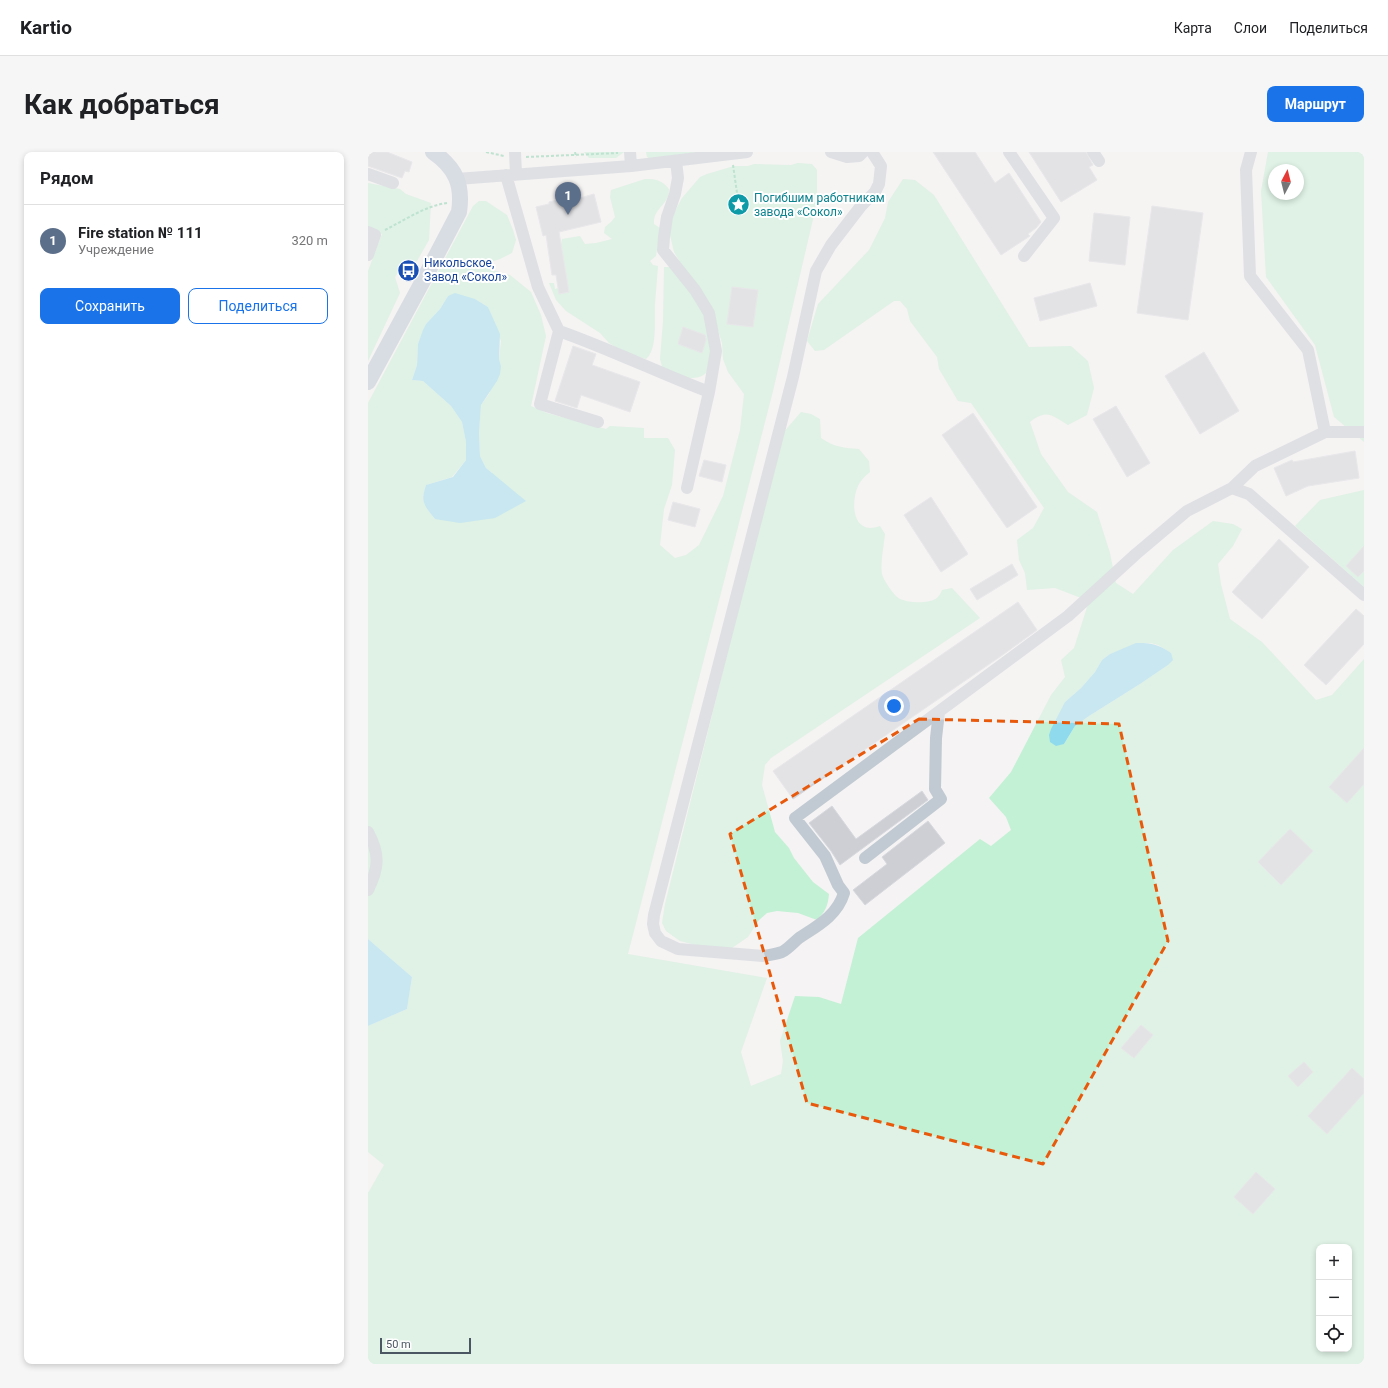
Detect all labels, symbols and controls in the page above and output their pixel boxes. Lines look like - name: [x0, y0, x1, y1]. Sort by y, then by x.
- text: Kartio: [20, 16, 72, 39]
- text: Карта: [1174, 20, 1212, 36]
- text: Слои: [1234, 20, 1267, 36]
- text: Поделиться: [1289, 20, 1368, 36]
- button: Маршрут: [1267, 86, 1364, 122]
- text: Как добраться: [24, 88, 220, 121]
- north arrow: [1268, 164, 1304, 200]
- text: Рядом: [40, 168, 94, 188]
- pin: 1: [555, 182, 581, 215]
- place label: Погибшим работникам завода «Сокол»: [754, 191, 885, 219]
- place icon: Погибшим работникам завода «Сокол»: [726, 192, 752, 218]
- text: Fire station № 111: [78, 224, 203, 242]
- text: 1: [49, 233, 57, 248]
- text: 320 m: [291, 233, 328, 248]
- text: Учреждение: [78, 242, 154, 257]
- place label: Никольское, Завод «Сокол»: [424, 256, 507, 284]
- bus stop icon: Никольское, Завод «Сокол»: [395, 257, 421, 283]
- button: Сохранить: [40, 288, 180, 324]
- button: Поделиться: [188, 288, 328, 324]
- your location: [884, 696, 904, 716]
- map controls: [1316, 1244, 1352, 1352]
- button: +: [1316, 1244, 1352, 1280]
- button: −: [1316, 1280, 1352, 1316]
- button: locate: [1316, 1316, 1352, 1352]
- scale bar: [380, 1336, 471, 1355]
- text: 50 m: [386, 1338, 411, 1351]

